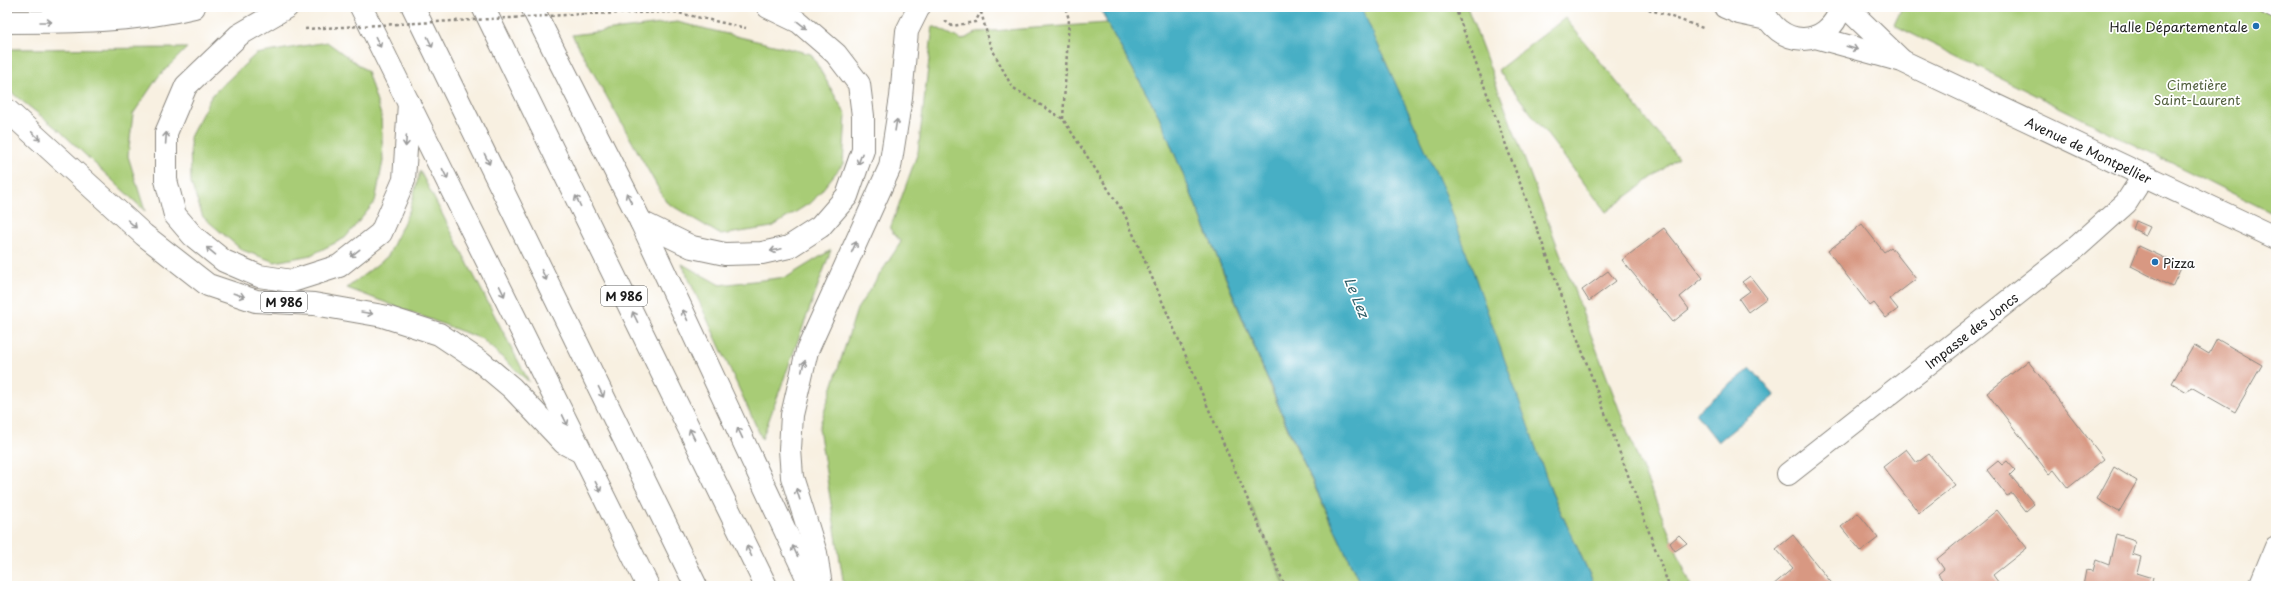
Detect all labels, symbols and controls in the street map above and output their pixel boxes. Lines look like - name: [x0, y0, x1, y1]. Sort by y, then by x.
- place label: Halle Départementale: [2110, 17, 2248, 36]
- one-way arrow: [39, 18, 52, 26]
- one-way arrow: [797, 21, 808, 30]
- marker: Halle Départementale: [2251, 21, 2261, 31]
- one-way arrow: [375, 35, 383, 47]
- one-way arrow: [427, 36, 434, 48]
- one-way arrow: [1845, 45, 1858, 52]
- park label: Cimetière Saint-Laurent: [2154, 75, 2240, 109]
- street label: Avenue de Montpellier: [2023, 111, 2155, 188]
- one-way arrow: [892, 119, 900, 132]
- one-way arrow: [31, 131, 41, 141]
- one-way arrow: [163, 132, 170, 145]
- one-way arrow: [403, 134, 410, 147]
- one-way arrow: [484, 152, 491, 164]
- one-way arrow: [856, 153, 863, 166]
- one-way arrow: [442, 168, 449, 180]
- one-way arrow: [625, 192, 632, 204]
- one-way arrow: [573, 195, 581, 207]
- one-way arrow: [127, 219, 137, 229]
- one-way arrow: [850, 241, 858, 253]
- one-way arrow: [770, 246, 783, 254]
- one-way arrow: [206, 247, 217, 255]
- one-way arrow: [350, 249, 361, 257]
- place label: Pizza: [2163, 253, 2196, 272]
- marker: Pizza: [2150, 257, 2160, 267]
- one-way arrow: [541, 269, 549, 281]
- water label: Le Lez: [1339, 274, 1375, 322]
- one-way arrow: [499, 285, 506, 297]
- road number: M 986: [601, 286, 647, 306]
- street label: Impasse des Joncs: [1921, 287, 2022, 372]
- one-way arrow: [232, 292, 245, 299]
- road number: M 986: [261, 292, 307, 312]
- one-way arrow: [360, 309, 373, 317]
- one-way arrow: [681, 309, 688, 321]
- one-way arrow: [630, 312, 638, 324]
- one-way arrow: [800, 360, 808, 373]
- one-way arrow: [598, 386, 605, 398]
- one-way arrow: [562, 414, 570, 426]
- one-way arrow: [736, 427, 743, 439]
- one-way arrow: [688, 428, 695, 440]
- one-way arrow: [595, 480, 602, 492]
- one-way arrow: [794, 488, 801, 501]
- one-way arrow: [745, 545, 752, 557]
- one-way arrow: [791, 545, 798, 557]

